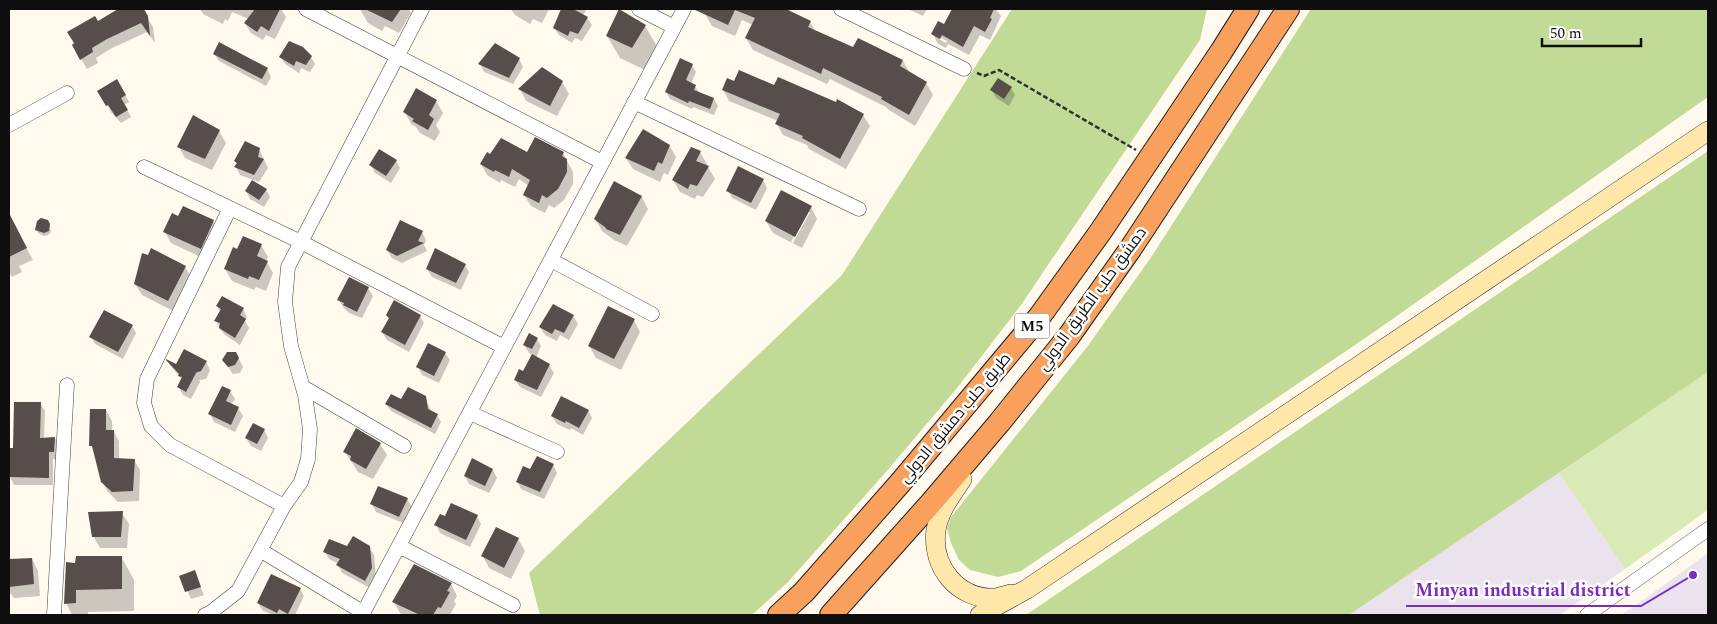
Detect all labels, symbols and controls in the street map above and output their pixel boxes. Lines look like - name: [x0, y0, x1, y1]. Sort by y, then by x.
- scale bar: [1542, 15, 1641, 47]
- text: 50 m: [1550, 22, 1582, 45]
- street label: دمشق حلب الطريق الدولي: [1032, 222, 1153, 376]
- road number: M5: [1014, 314, 1050, 338]
- street label: طريق حلب دمشق الدولي: [893, 348, 1018, 489]
- callout: Minyan industrial district: [1406, 573, 1641, 606]
- text: Minyan industrial district: [1415, 577, 1631, 604]

